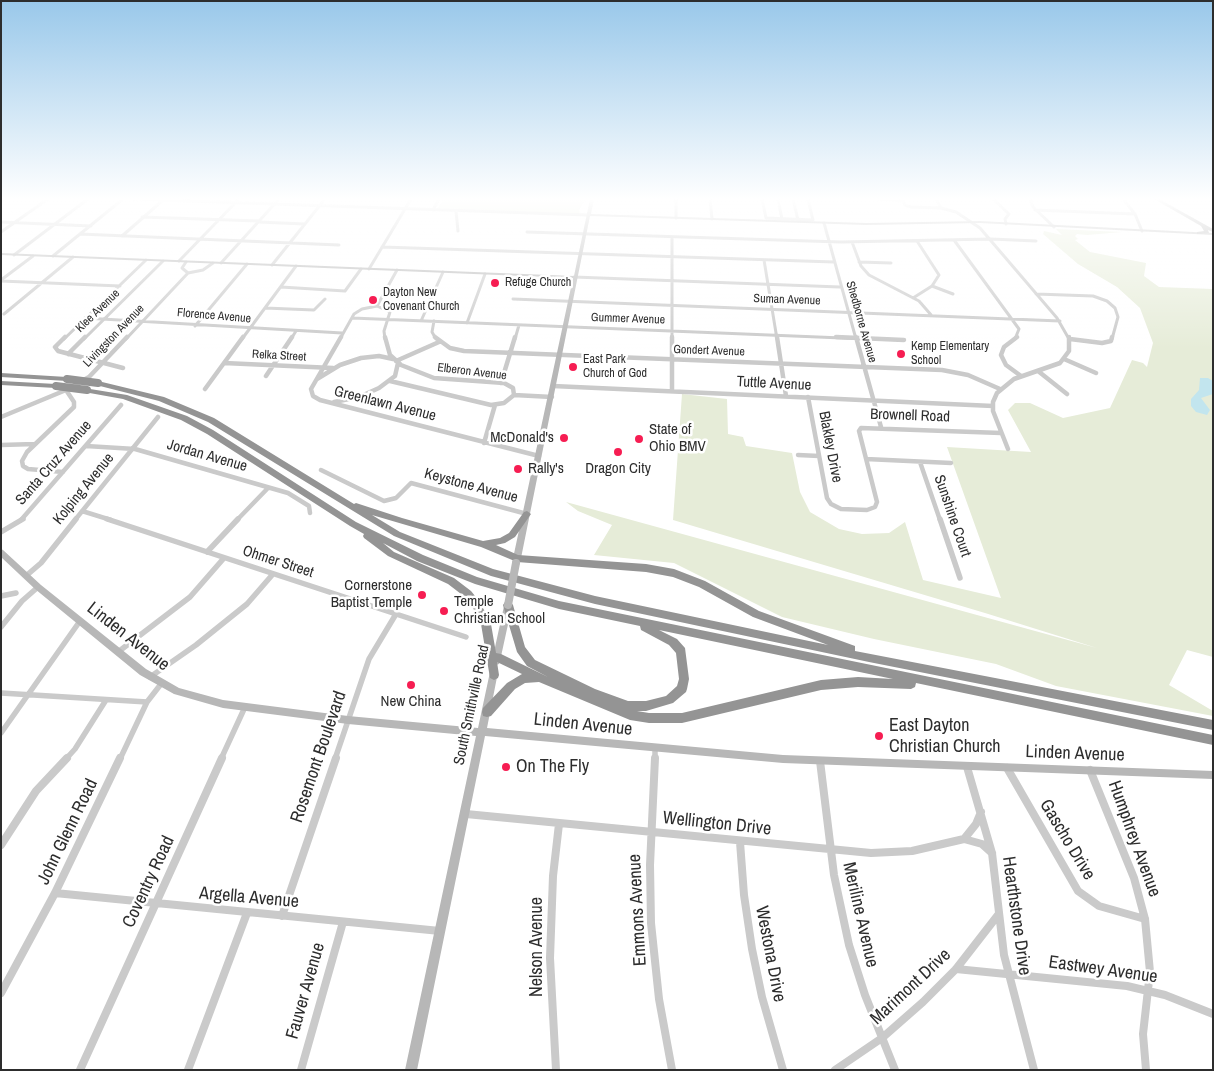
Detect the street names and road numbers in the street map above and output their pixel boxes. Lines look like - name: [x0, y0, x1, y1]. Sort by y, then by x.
- street label: Shedborne Avenue: [842, 280, 880, 364]
- street label: Klee Avenue: [73, 286, 123, 336]
- street label: Suman Avenue: [753, 292, 821, 308]
- street label: Livingston Avenue: [81, 302, 147, 370]
- street label: Florence Avenue: [176, 306, 252, 326]
- street label: Gummer Avenue: [591, 311, 665, 327]
- street label: Gondert Avenue: [673, 343, 745, 359]
- street label: Relka Street: [252, 347, 306, 365]
- street label: Elberon Avenue: [436, 361, 508, 383]
- street label: Tuttle Avenue: [736, 373, 812, 395]
- street label: Greenlawn Avenue: [332, 383, 438, 425]
- street label: Brownell Road: [870, 406, 950, 426]
- street label: Blakley Drive: [814, 410, 846, 484]
- street label: Santa Cruz Avenue: [12, 417, 96, 509]
- street label: Jordan Avenue: [165, 436, 249, 476]
- street label: Kolping Avenue: [50, 450, 118, 528]
- street label: Keystone Avenue: [422, 465, 520, 507]
- street label: Sunshine Court: [930, 473, 974, 559]
- street label: Ohmer Street: [240, 542, 316, 582]
- street label: Linden Avenue: [82, 598, 174, 676]
- street label: South Smithville Road: [450, 643, 494, 767]
- street label: Rosemont Boulevard: [286, 688, 352, 826]
- street label: Linden Avenue: [533, 709, 633, 741]
- street label: Linden Avenue: [1025, 741, 1125, 767]
- street label: John Glenn Road: [33, 776, 103, 888]
- street label: Humphrey Avenue: [1103, 778, 1165, 900]
- street label: Gascho Drive: [1035, 796, 1099, 884]
- street label: Wellington Drive: [662, 808, 772, 840]
- street label: Coventry Road: [118, 833, 180, 931]
- street label: Emmons Avenue: [624, 853, 652, 967]
- street label: Hearthstone Drive: [997, 855, 1035, 977]
- street label: Meriline Avenue: [837, 860, 883, 970]
- street label: Argella Avenue: [198, 883, 300, 913]
- street label: Nelson Avenue: [526, 897, 548, 997]
- street label: Westona Drive: [750, 904, 790, 1004]
- street label: Fauver Avenue: [282, 940, 330, 1042]
- street label: Marimont Drive: [866, 944, 956, 1030]
- street label: Eastwey Avenue: [1047, 952, 1159, 988]

